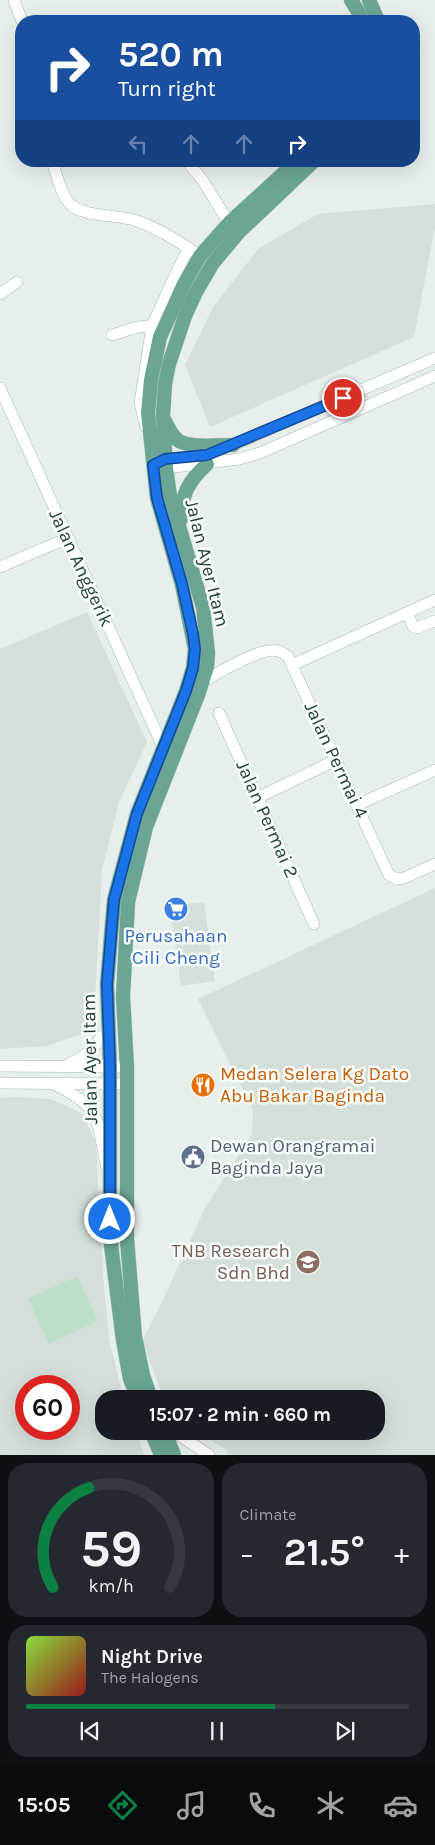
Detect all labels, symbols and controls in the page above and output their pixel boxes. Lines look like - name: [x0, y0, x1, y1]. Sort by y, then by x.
- text: 520 m: [118, 34, 224, 75]
- icon: right: [35, 35, 100, 100]
- text: Turn right: [118, 76, 216, 102]
- icon: left: [124, 130, 152, 158]
- icon: ahead: [177, 130, 205, 158]
- icon: ahead: [230, 130, 258, 158]
- icon: right: [283, 130, 311, 158]
- pin: [322, 377, 364, 419]
- icon: arrive: [329, 384, 357, 412]
- street label: Jalan Ayer Itam: [180, 497, 234, 629]
- street label: Jalan Anggerik: [44, 506, 118, 630]
- street label: Jalan Permai 4: [299, 698, 373, 822]
- street label: Jalan Permai 2: [231, 757, 303, 881]
- supermarket icon: Perusahaan Cili Cheng: [163, 896, 189, 922]
- place label: Perusahaan Cili Cheng: [125, 925, 227, 969]
- street label: Jalan Ayer Itam: [78, 993, 102, 1125]
- place label: Medan Selera Kg Dato Abu Bakar Baginda: [220, 1063, 409, 1107]
- restaurant icon: Medan Selera Kg Dato Abu Bakar Baginda: [190, 1072, 216, 1098]
- place label: Dewan Orangramai Baginda Jaya: [210, 1135, 376, 1179]
- public building icon: Dewan Orangramai Baginda Jaya: [180, 1144, 206, 1170]
- position arrow: [83, 1192, 135, 1244]
- place label: TNB Research Sdn Bhd: [171, 1240, 290, 1284]
- school or university icon: TNB Research Sdn Bhd: [295, 1249, 321, 1275]
- speed limit sign: 60: [15, 1375, 80, 1440]
- text: 15:07 · 2 min · 660 m: [149, 1404, 331, 1426]
- text: Climate: [240, 1505, 297, 1524]
- text: 59: [80, 1518, 142, 1579]
- text: 21.5°: [283, 1530, 365, 1575]
- text: −: [240, 1537, 254, 1570]
- text: +: [394, 1537, 409, 1570]
- text: km/h: [88, 1576, 133, 1597]
- text: Night Drive: [101, 1646, 203, 1668]
- text: The Halogens: [101, 1668, 199, 1687]
- icon: previous: [76, 1717, 104, 1745]
- icon: pause: [203, 1717, 231, 1745]
- icon: next: [331, 1717, 359, 1745]
- icon: directions: [105, 1788, 140, 1823]
- icon: music: [174, 1788, 209, 1823]
- icon: phone: [244, 1788, 279, 1823]
- icon: climate: [313, 1788, 348, 1823]
- icon: car: [383, 1788, 418, 1823]
- text: 15:05: [17, 1792, 71, 1818]

